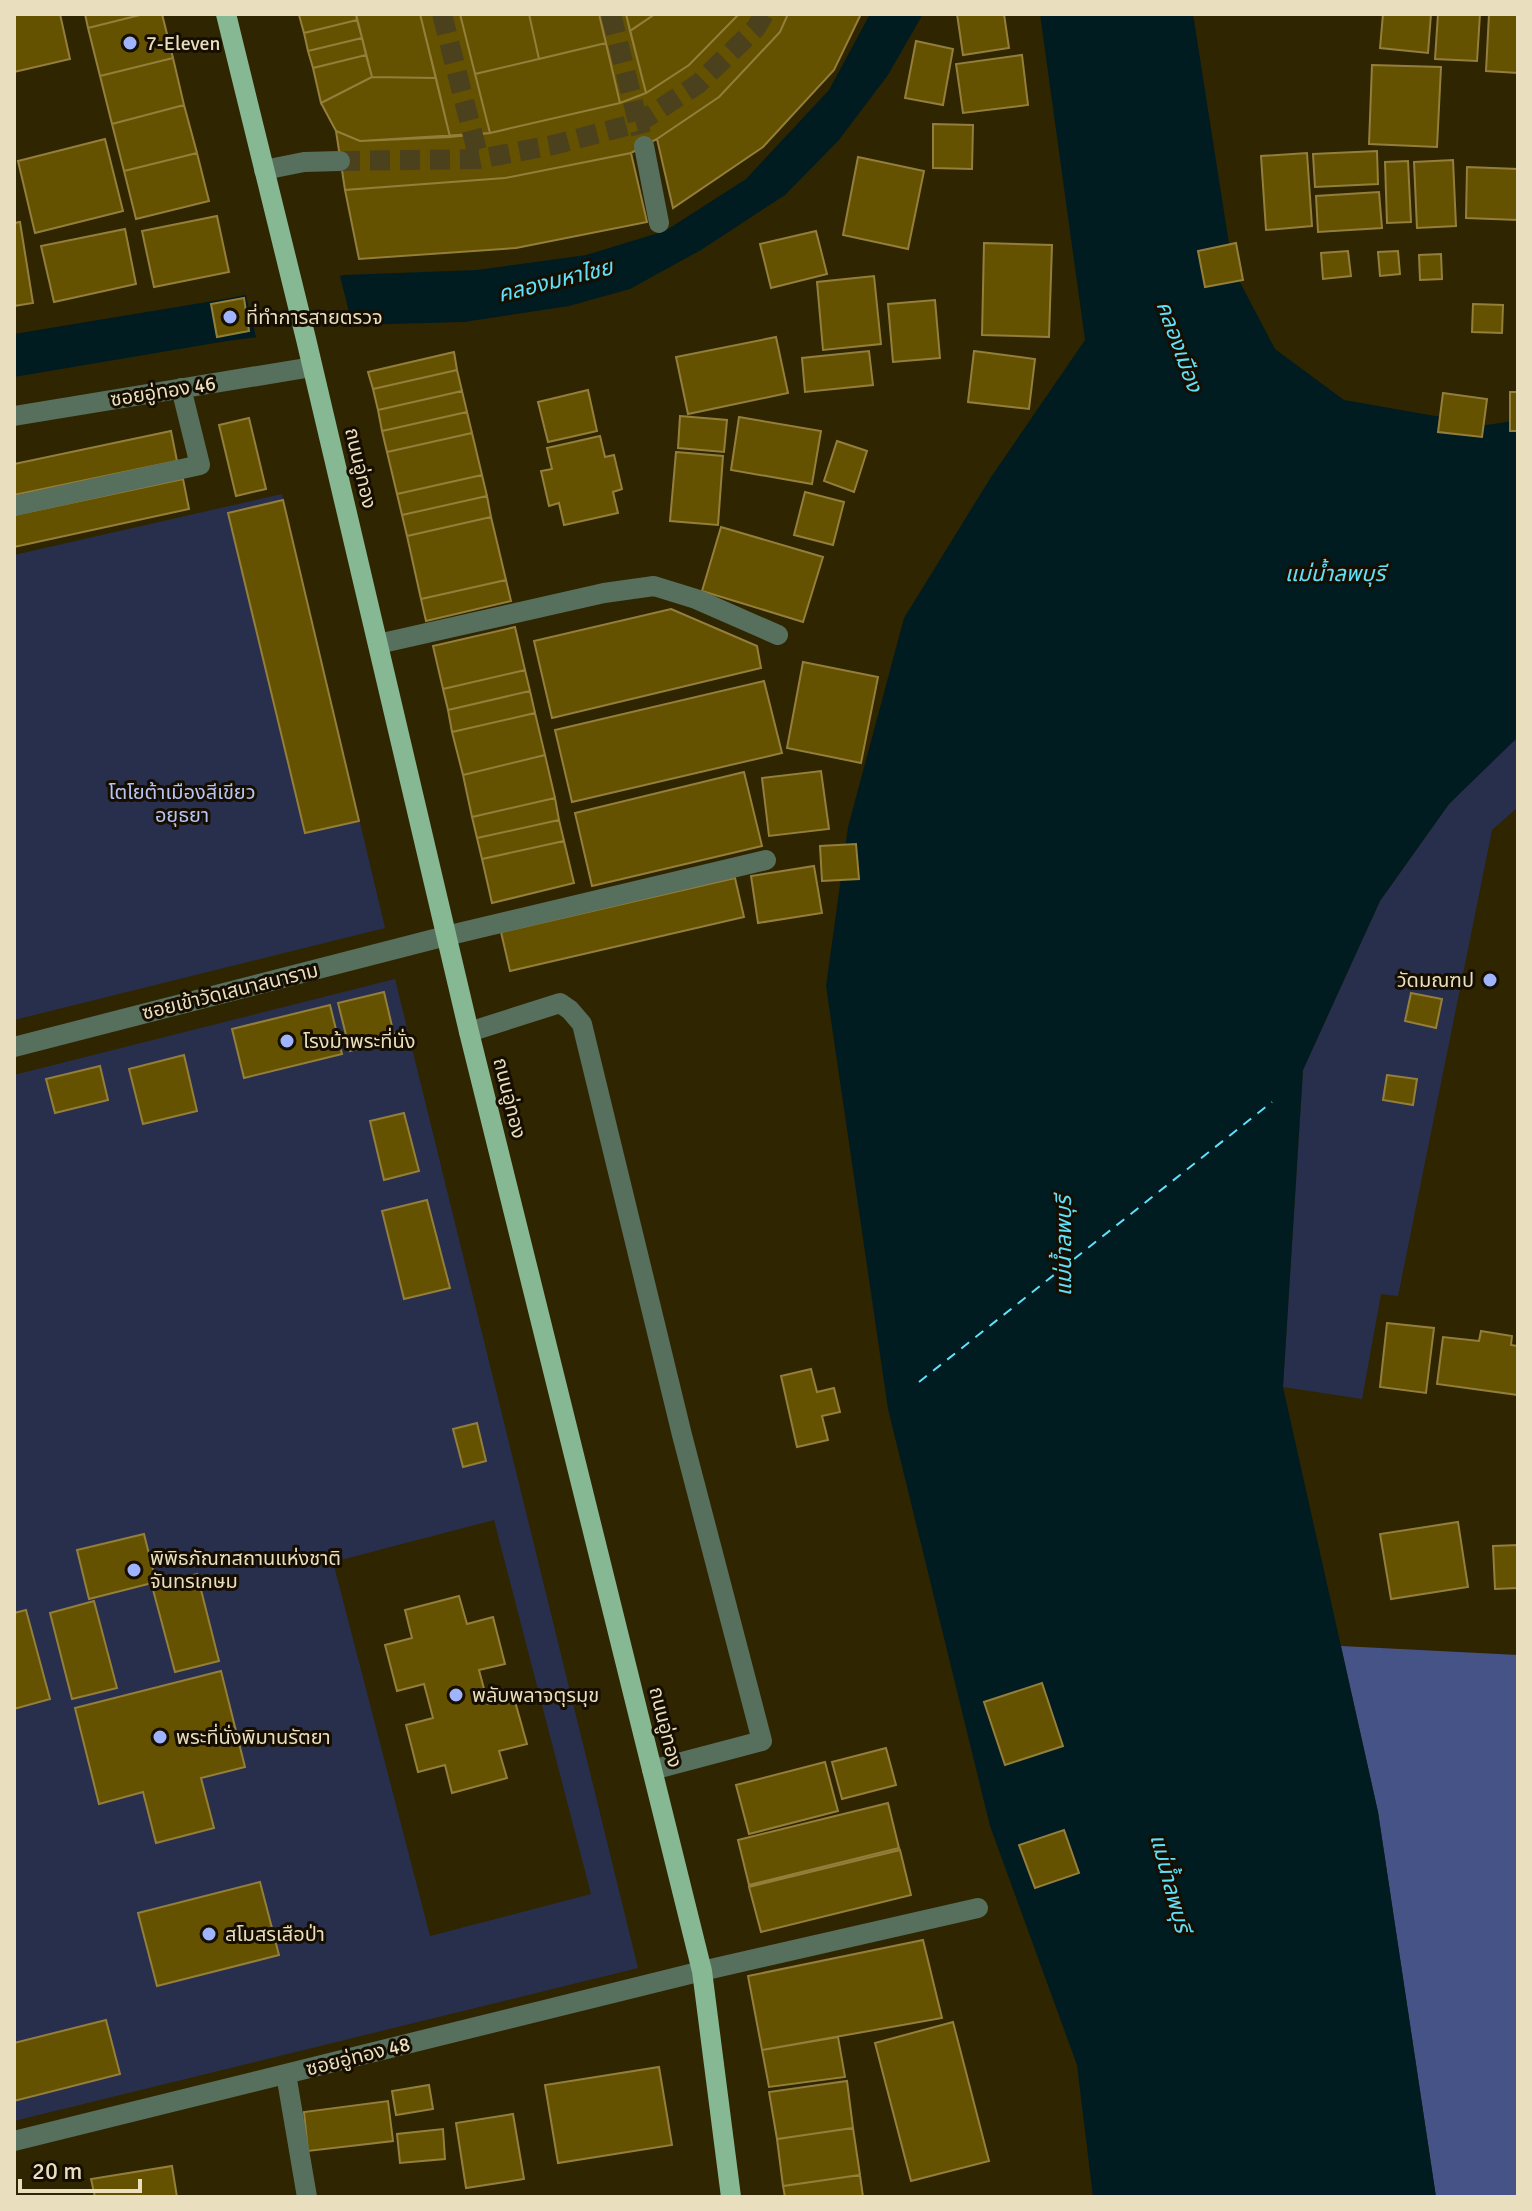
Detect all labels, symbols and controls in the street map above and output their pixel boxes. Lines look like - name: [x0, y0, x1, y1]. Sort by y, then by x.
- place label: 7-Eleven: [146, 31, 220, 56]
- marker: 7-Eleven: [121, 34, 139, 52]
- water label: คลองมหาไชย: [495, 253, 617, 308]
- water label: คลองเมือง: [1151, 297, 1209, 397]
- place label: ที่ทำการสายตรวจ: [246, 303, 383, 330]
- marker: ที่ทำการสายตรวจ: [221, 308, 239, 326]
- street label: ซอยอู่ทอง 46: [109, 371, 218, 412]
- street label: ถนนอู่ทอง: [339, 425, 382, 511]
- water label: แม่น้ำลพบุรี: [1285, 558, 1389, 587]
- park label: โตโยต้าเมืองสีเขียว อยุธยา: [108, 780, 256, 828]
- street label: ซอยเข้าวัดเสนาสนาราม: [139, 957, 321, 1025]
- place label: วัดมณฑป: [1397, 968, 1474, 993]
- marker: วัดมณฑป: [1481, 971, 1499, 989]
- place label: โรงม้าพระที่นั่ง: [303, 1027, 415, 1054]
- marker: โรงม้าพระที่นั่ง: [278, 1032, 296, 1050]
- street label: ถนนอู่ทอง: [487, 1055, 532, 1141]
- water label: แม่น้ำลพบุรี: [1048, 1192, 1077, 1296]
- place label: พิพิธภัณฑสถานแห่งชาติ จันทรเกษม: [150, 1546, 341, 1594]
- marker: พิพิธภัณฑสถานแห่งชาติ จันทรเกษม: [125, 1561, 143, 1579]
- place label: พลับพลาจตุรมุข: [472, 1683, 599, 1708]
- street label: ถนนอู่ทอง: [643, 1684, 688, 1770]
- marker: พลับพลาจตุรมุข: [447, 1686, 465, 1704]
- place label: พระที่นั่งพิมานรัตยา: [176, 1723, 331, 1750]
- marker: พระที่นั่งพิมานรัตยา: [151, 1728, 169, 1746]
- water label: แม่น้ำลพบุรี: [1144, 1831, 1200, 1939]
- place label: สโมสรเสือป่า: [225, 1922, 325, 1947]
- marker: สโมสรเสือป่า: [200, 1925, 218, 1943]
- street label: ซอยอู่ทอง 48: [303, 2031, 413, 2081]
- scale bar: [20, 2143, 140, 2193]
- text: 20 m: [32, 2156, 82, 2186]

